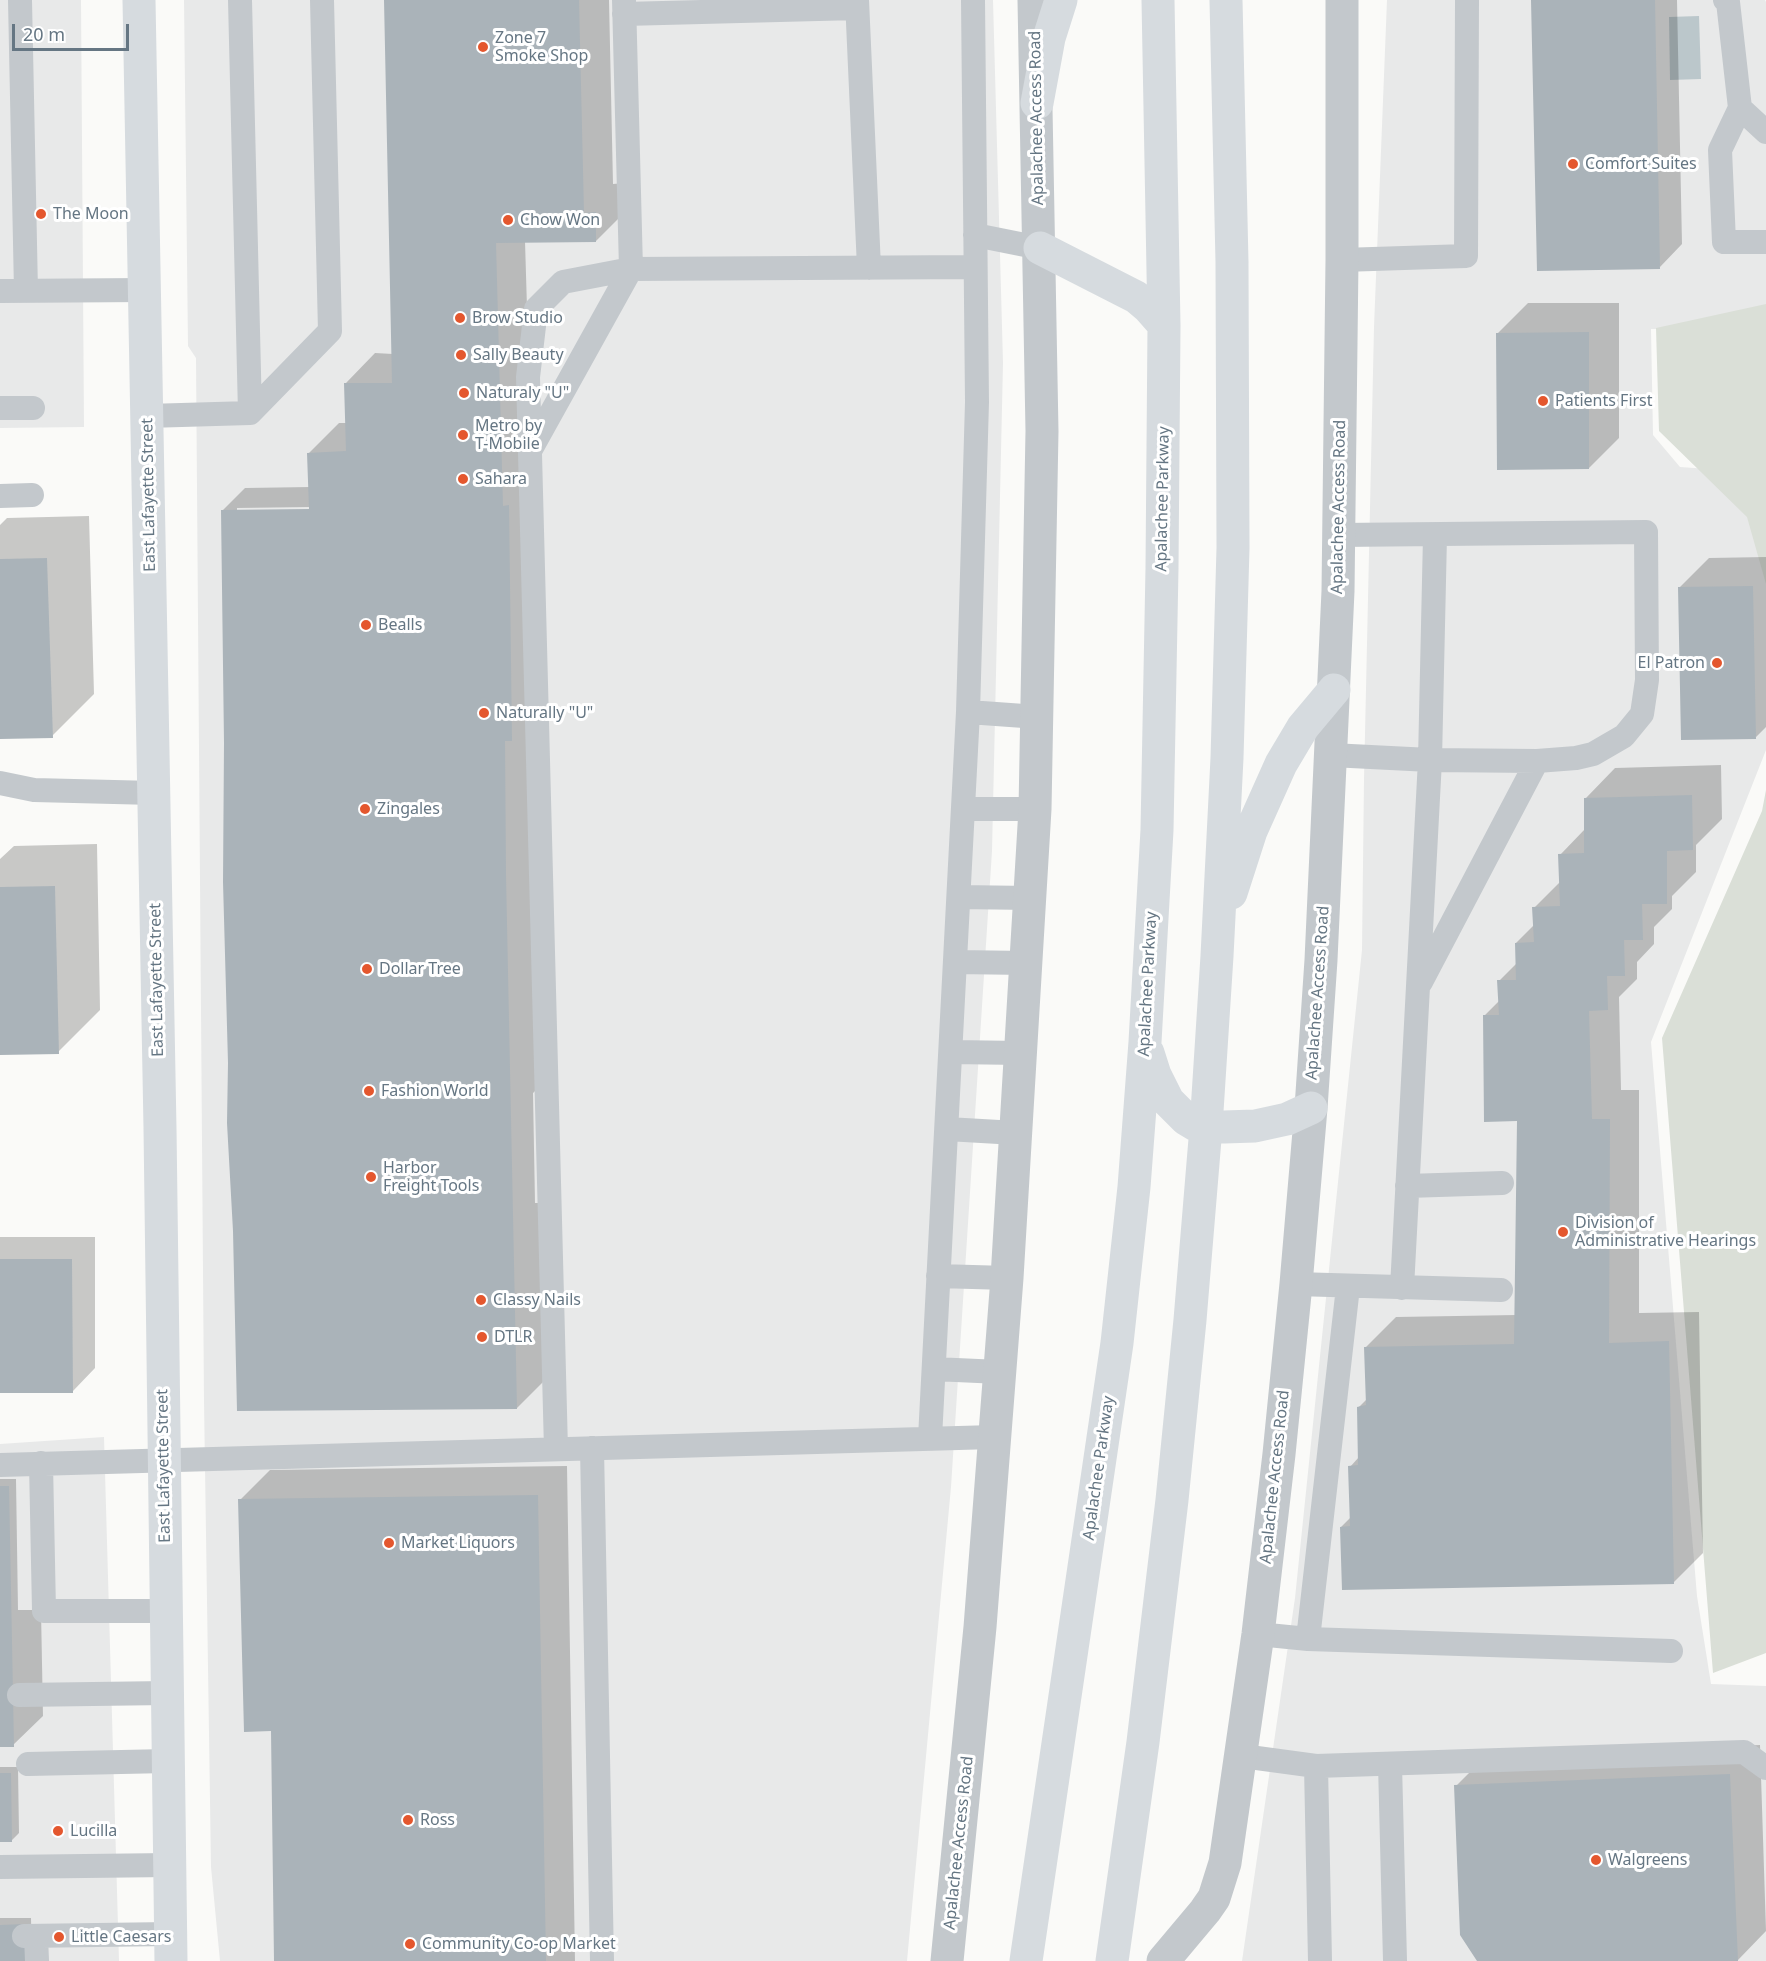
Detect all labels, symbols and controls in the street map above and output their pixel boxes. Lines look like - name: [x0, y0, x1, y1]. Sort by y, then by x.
- scale bar: [15, 12, 132, 50]
- text: 20 m: [23, 22, 65, 46]
- place label: Zone 7 Smoke Shop: [495, 28, 588, 66]
- street label: Apalachee Access Road: [1026, 31, 1048, 205]
- marker: Zone 7 Smoke Shop: [476, 40, 490, 54]
- place label: Comfort Suites: [1585, 154, 1697, 174]
- marker: Comfort Suites: [1566, 157, 1580, 171]
- place label: The Moon: [53, 204, 129, 224]
- marker: The Moon: [34, 207, 48, 221]
- place label: Chow Won: [520, 210, 600, 230]
- marker: Chow Won: [501, 213, 515, 227]
- place label: Brow Studio: [472, 308, 563, 328]
- marker: Brow Studio: [453, 311, 467, 325]
- place label: Sally Beauty: [473, 345, 564, 365]
- marker: Sally Beauty: [454, 348, 468, 362]
- place label: Naturaly "U": [476, 383, 569, 403]
- marker: Naturaly "U": [457, 386, 471, 400]
- place label: Patients First: [1555, 391, 1653, 411]
- marker: Patients First: [1536, 394, 1550, 408]
- place label: Metro by T-Mobile: [475, 416, 542, 454]
- street label: East Lafayette Street: [138, 418, 160, 572]
- street label: Apalachee Access Road: [1328, 420, 1350, 594]
- street label: Apalachee Parkway: [1152, 426, 1174, 572]
- marker: Metro by T-Mobile: [456, 428, 470, 442]
- place label: Sahara: [475, 469, 527, 489]
- marker: Sahara: [456, 472, 470, 486]
- place label: Bealls: [378, 615, 422, 635]
- marker: Bealls: [359, 618, 373, 632]
- place label: El Patron: [1638, 653, 1705, 673]
- marker: El Patron: [1710, 656, 1724, 670]
- place label: Naturally "U": [496, 703, 593, 723]
- marker: Naturally "U": [477, 706, 491, 720]
- place label: Zingales: [377, 799, 440, 819]
- marker: Zingales: [358, 802, 372, 816]
- street label: East Lafayette Street: [146, 903, 168, 1057]
- street label: Apalachee Access Road: [1302, 905, 1334, 1081]
- street label: Apalachee Parkway: [1135, 911, 1161, 1057]
- place label: Dollar Tree: [379, 959, 461, 979]
- marker: Dollar Tree: [360, 962, 374, 976]
- place label: Fashion World: [381, 1081, 489, 1101]
- marker: Fashion World: [362, 1084, 376, 1098]
- place label: Harbor Freight Tools: [383, 1158, 479, 1196]
- marker: Harbor Freight Tools: [364, 1170, 378, 1184]
- place label: Division of Administrative Hearings: [1575, 1213, 1756, 1251]
- marker: Division of Administrative Hearings: [1556, 1225, 1570, 1239]
- place label: Classy Nails: [493, 1290, 581, 1310]
- marker: Classy Nails: [474, 1293, 488, 1307]
- place label: DTLR: [494, 1327, 532, 1347]
- marker: DTLR: [475, 1330, 489, 1344]
- street label: East Lafayette Street: [153, 1389, 175, 1543]
- street label: Apalachee Access Road: [1256, 1389, 1294, 1565]
- street label: Apalachee Parkway: [1079, 1395, 1119, 1541]
- place label: Market Liquors: [401, 1533, 515, 1553]
- marker: Market Liquors: [382, 1536, 396, 1550]
- street label: Apalachee Access Road: [940, 1755, 978, 1931]
- place label: Ross: [420, 1810, 455, 1830]
- marker: Ross: [401, 1813, 415, 1827]
- place label: Lucilla: [70, 1821, 117, 1841]
- marker: Lucilla: [51, 1824, 65, 1838]
- place label: Walgreens: [1608, 1850, 1687, 1870]
- marker: Walgreens: [1589, 1853, 1603, 1867]
- place label: Little Caesars: [71, 1927, 171, 1947]
- marker: Little Caesars: [52, 1930, 66, 1944]
- place label: Community Co-op Market: [422, 1934, 616, 1954]
- marker: Community Co-op Market: [403, 1937, 417, 1951]

